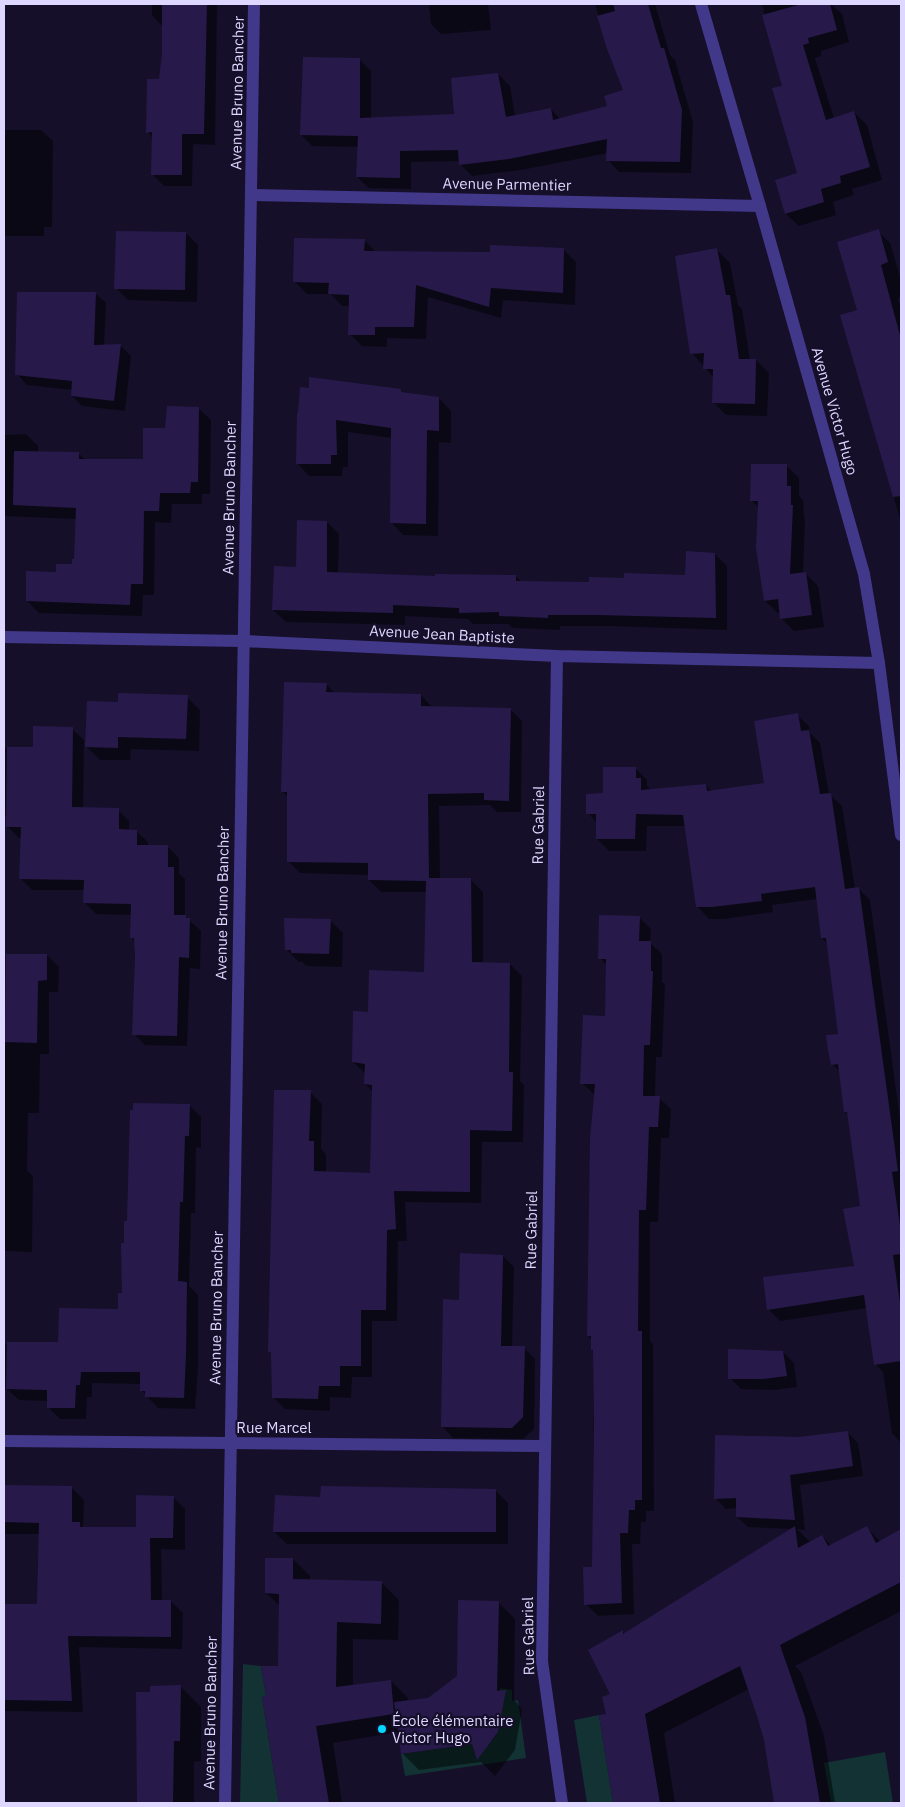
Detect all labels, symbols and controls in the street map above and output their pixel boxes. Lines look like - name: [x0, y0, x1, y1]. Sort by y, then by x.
- street label: Avenue Bruno Bancher: [226, 15, 248, 170]
- street label: Avenue Parmentier: [443, 173, 572, 195]
- street label: Avenue Victor Hugo: [808, 345, 862, 477]
- street label: Avenue Bruno Bancher: [218, 420, 240, 575]
- street label: Avenue Jean Baptiste: [369, 621, 515, 647]
- street label: Rue Gabriel: [528, 786, 548, 864]
- street label: Avenue Bruno Bancher: [211, 825, 233, 980]
- street label: Rue Gabriel: [521, 1191, 541, 1269]
- street label: Avenue Bruno Bancher: [205, 1230, 227, 1385]
- street label: Rue Marcel: [236, 1418, 312, 1437]
- street label: Rue Gabriel: [518, 1597, 538, 1675]
- street label: Avenue Bruno Bancher: [199, 1635, 221, 1790]
- place label: École élémentaire Victor Hugo: [392, 1711, 513, 1747]
- marker: École élémentaire Victor Hugo: [376, 1723, 388, 1735]

